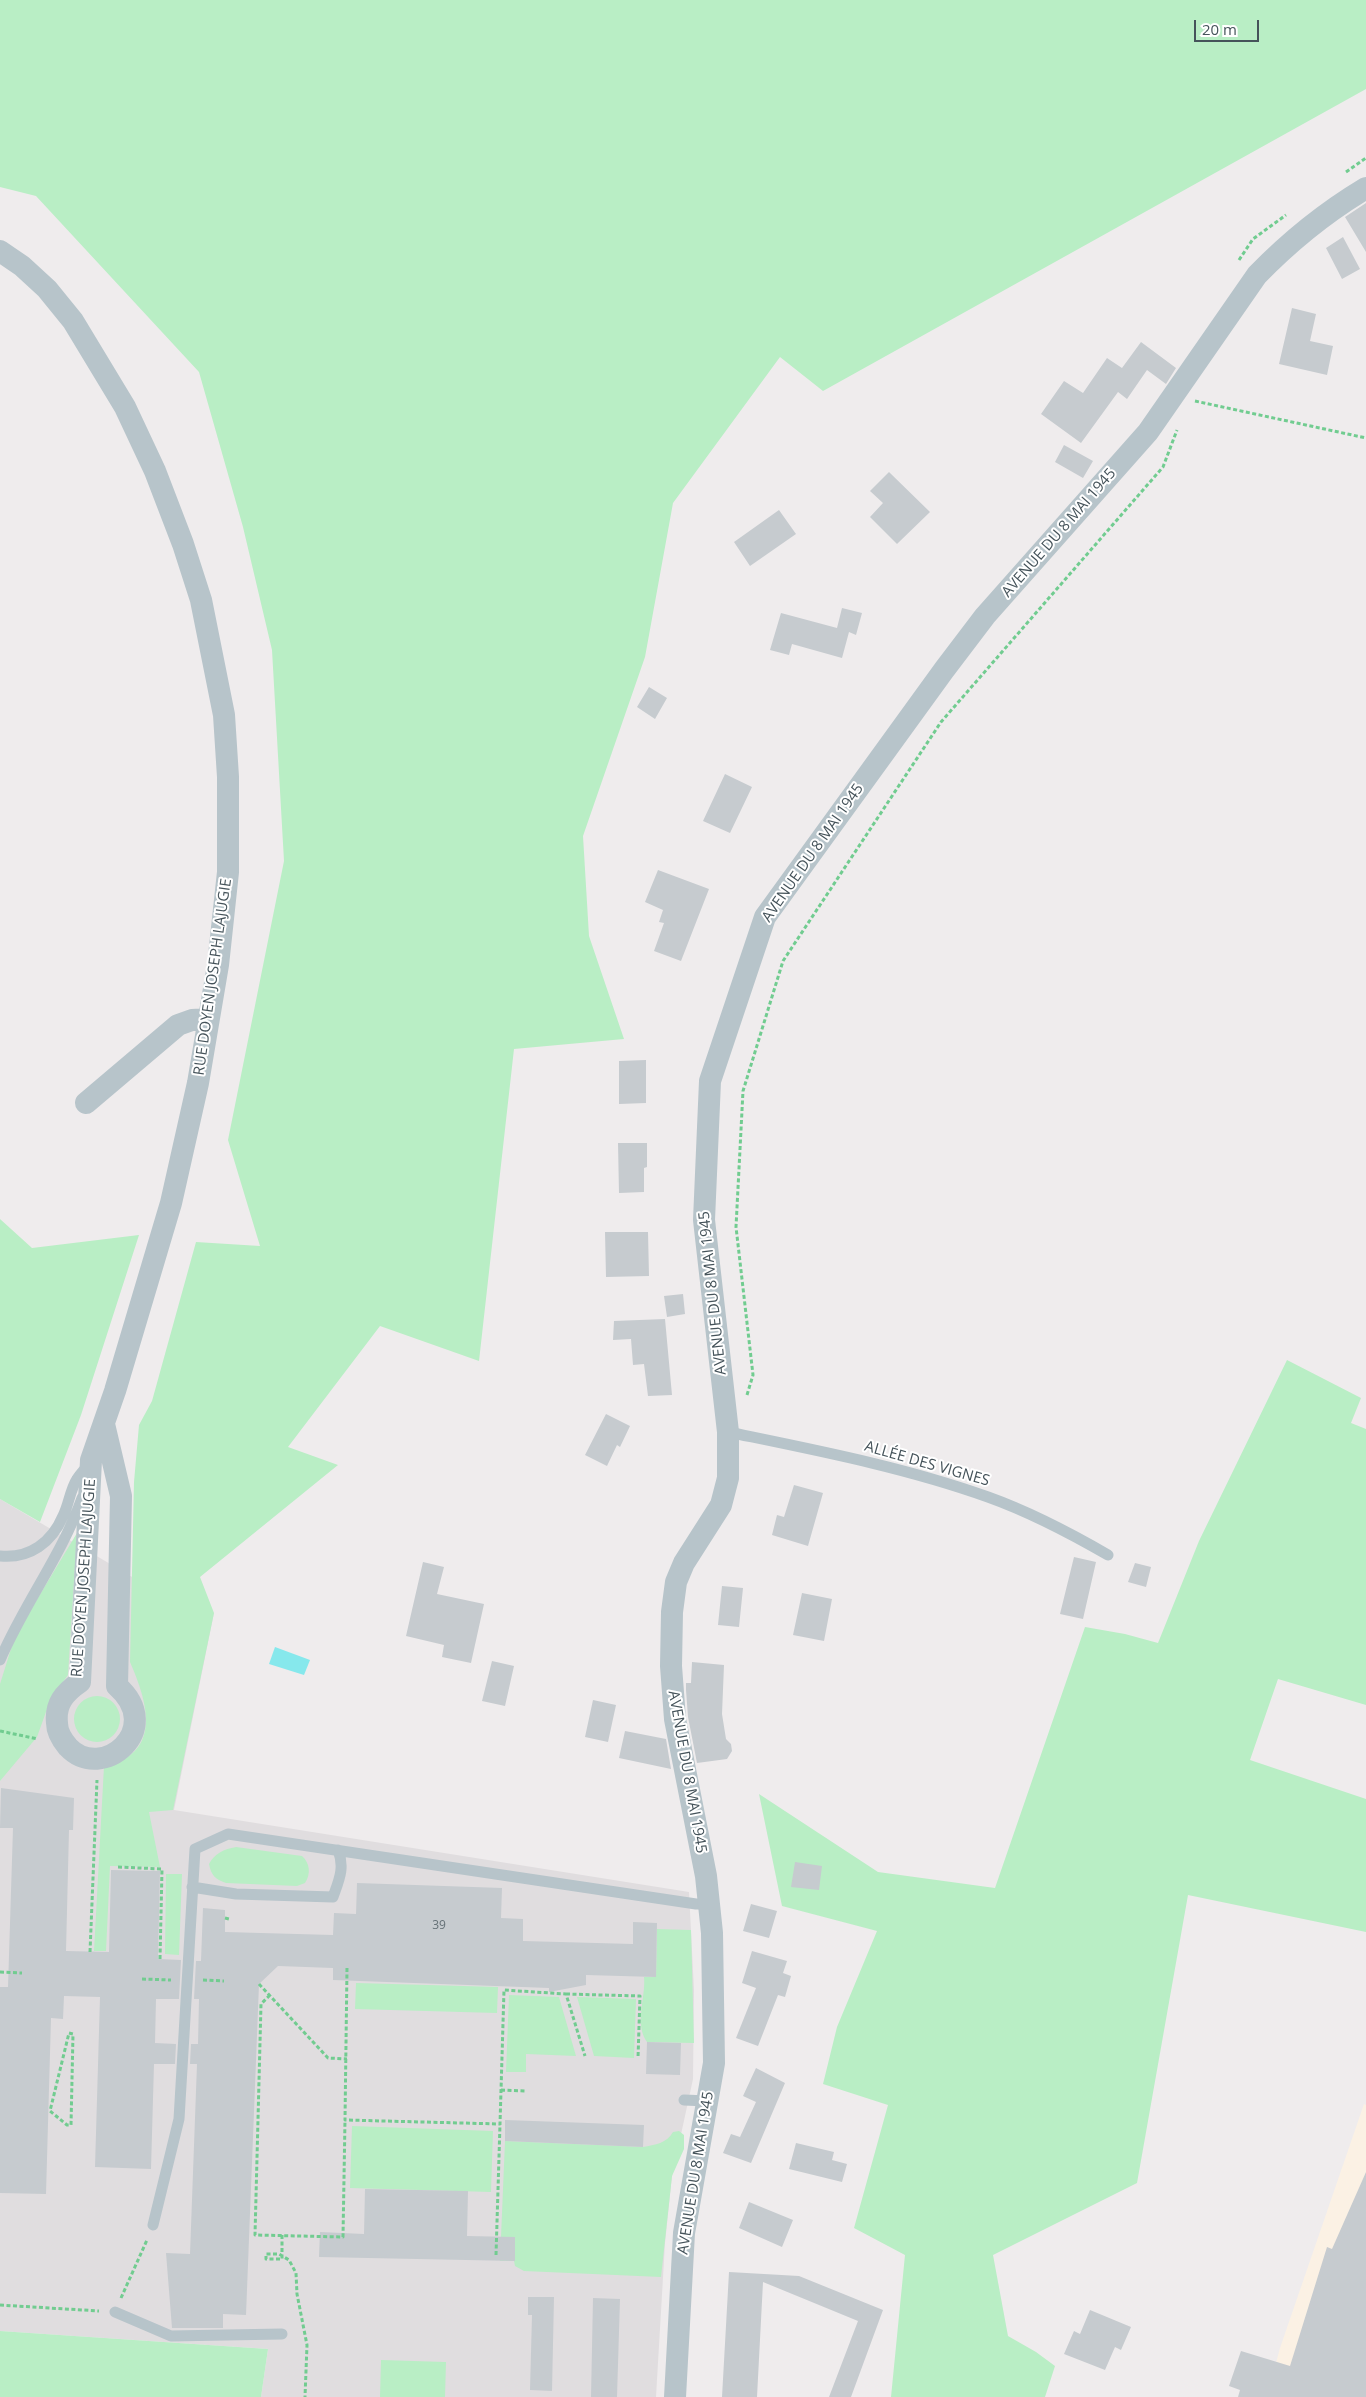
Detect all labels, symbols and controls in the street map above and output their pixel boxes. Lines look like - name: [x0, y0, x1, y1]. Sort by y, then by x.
- scale bar: [1196, 10, 1261, 42]
- text: 20 m: [1202, 19, 1237, 39]
- street label: AVENUE DU 8 MAI 1945: [998, 465, 1120, 601]
- street label: AVENUE DU 8 MAI 1945: [758, 780, 868, 926]
- street label: RUE DOYEN JOSEPH LAJUGIE: [190, 877, 236, 1077]
- street label: AVENUE DU 8 MAI 1945: [695, 1210, 731, 1376]
- street label: ALLÉE DES VIGNES: [863, 1438, 991, 1490]
- street label: RUE DOYEN JOSEPH LAJUGIE: [68, 1478, 100, 1678]
- street label: AVENUE DU 8 MAI 1945: [664, 1689, 710, 1855]
- house number: 39: [432, 1919, 446, 1933]
- street label: AVENUE DU 8 MAI 1945: [674, 2090, 718, 2256]

